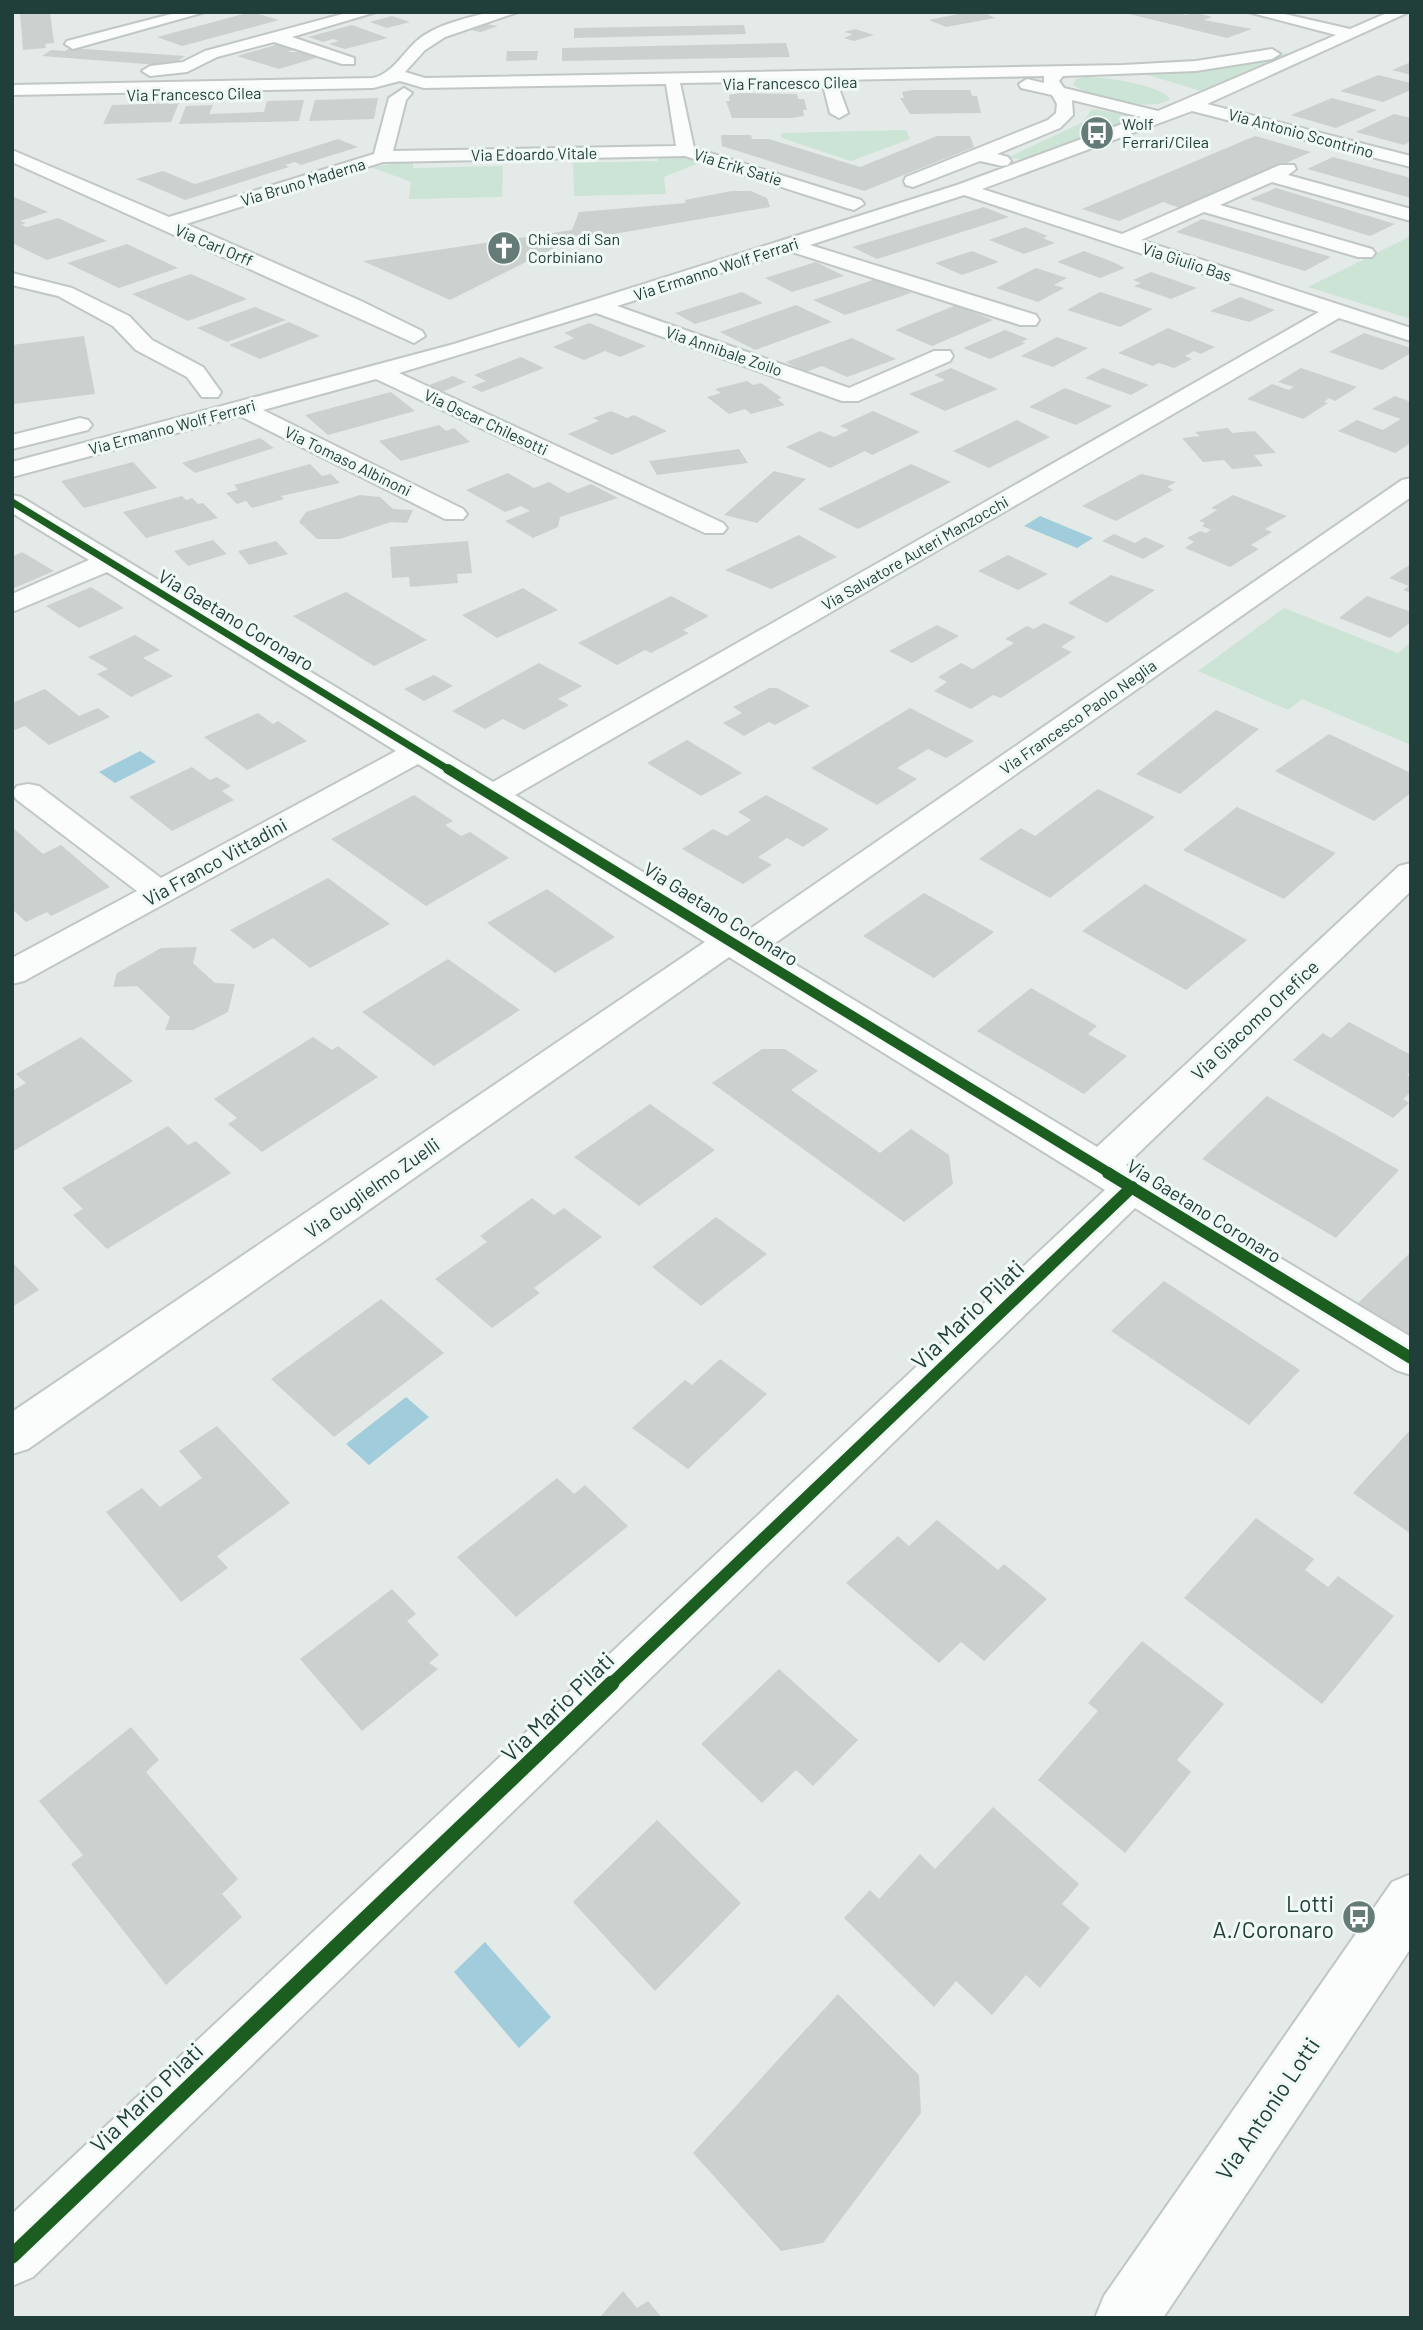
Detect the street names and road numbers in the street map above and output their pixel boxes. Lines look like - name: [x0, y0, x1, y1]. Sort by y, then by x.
- street label: Via Francesco Cilea: [722, 72, 858, 93]
- street label: Via Francesco Cilea: [126, 83, 262, 104]
- street label: Via Antonio Scontrino: [1226, 104, 1376, 161]
- street label: Via Edoardo Vitale: [471, 143, 597, 164]
- street label: Via Erik Satie: [692, 144, 785, 189]
- street label: Via Bruno Maderna: [238, 154, 367, 210]
- street label: Via Carl Orff: [172, 220, 256, 270]
- street label: Via Ermanno Wolf Ferrari: [631, 233, 801, 304]
- street label: Via Giulio Bas: [1140, 238, 1234, 285]
- street label: Via Annibale Zoilo: [663, 322, 785, 379]
- street label: Via Oscar Chilesotti: [421, 384, 551, 459]
- street label: Via Ermanno Wolf Ferrari: [86, 395, 257, 458]
- street label: Via Tomaso Albinoni: [282, 422, 415, 500]
- street label: Via Salvatore Auteri Manzocchi: [818, 491, 1011, 614]
- street label: Via Gaetano Coronaro: [154, 564, 318, 675]
- street label: Via Francesco Paolo Neglia: [996, 655, 1160, 778]
- street label: Via Franco Vittadini: [139, 813, 291, 911]
- street label: Via Gaetano Coronaro: [640, 857, 803, 970]
- street label: Via Giacomo Orefice: [1186, 955, 1323, 1085]
- street label: Via Guglielmo Zuelli: [300, 1132, 444, 1243]
- street label: Via Gaetano Coronaro: [1123, 1154, 1286, 1267]
- street label: Via Mario Pilati: [905, 1253, 1030, 1375]
- street label: Via Mario Pilati: [495, 1645, 620, 1767]
- street label: Via Antonio Lotti: [1209, 2032, 1325, 2185]
- street label: Via Mario Pilati: [84, 2036, 209, 2158]

